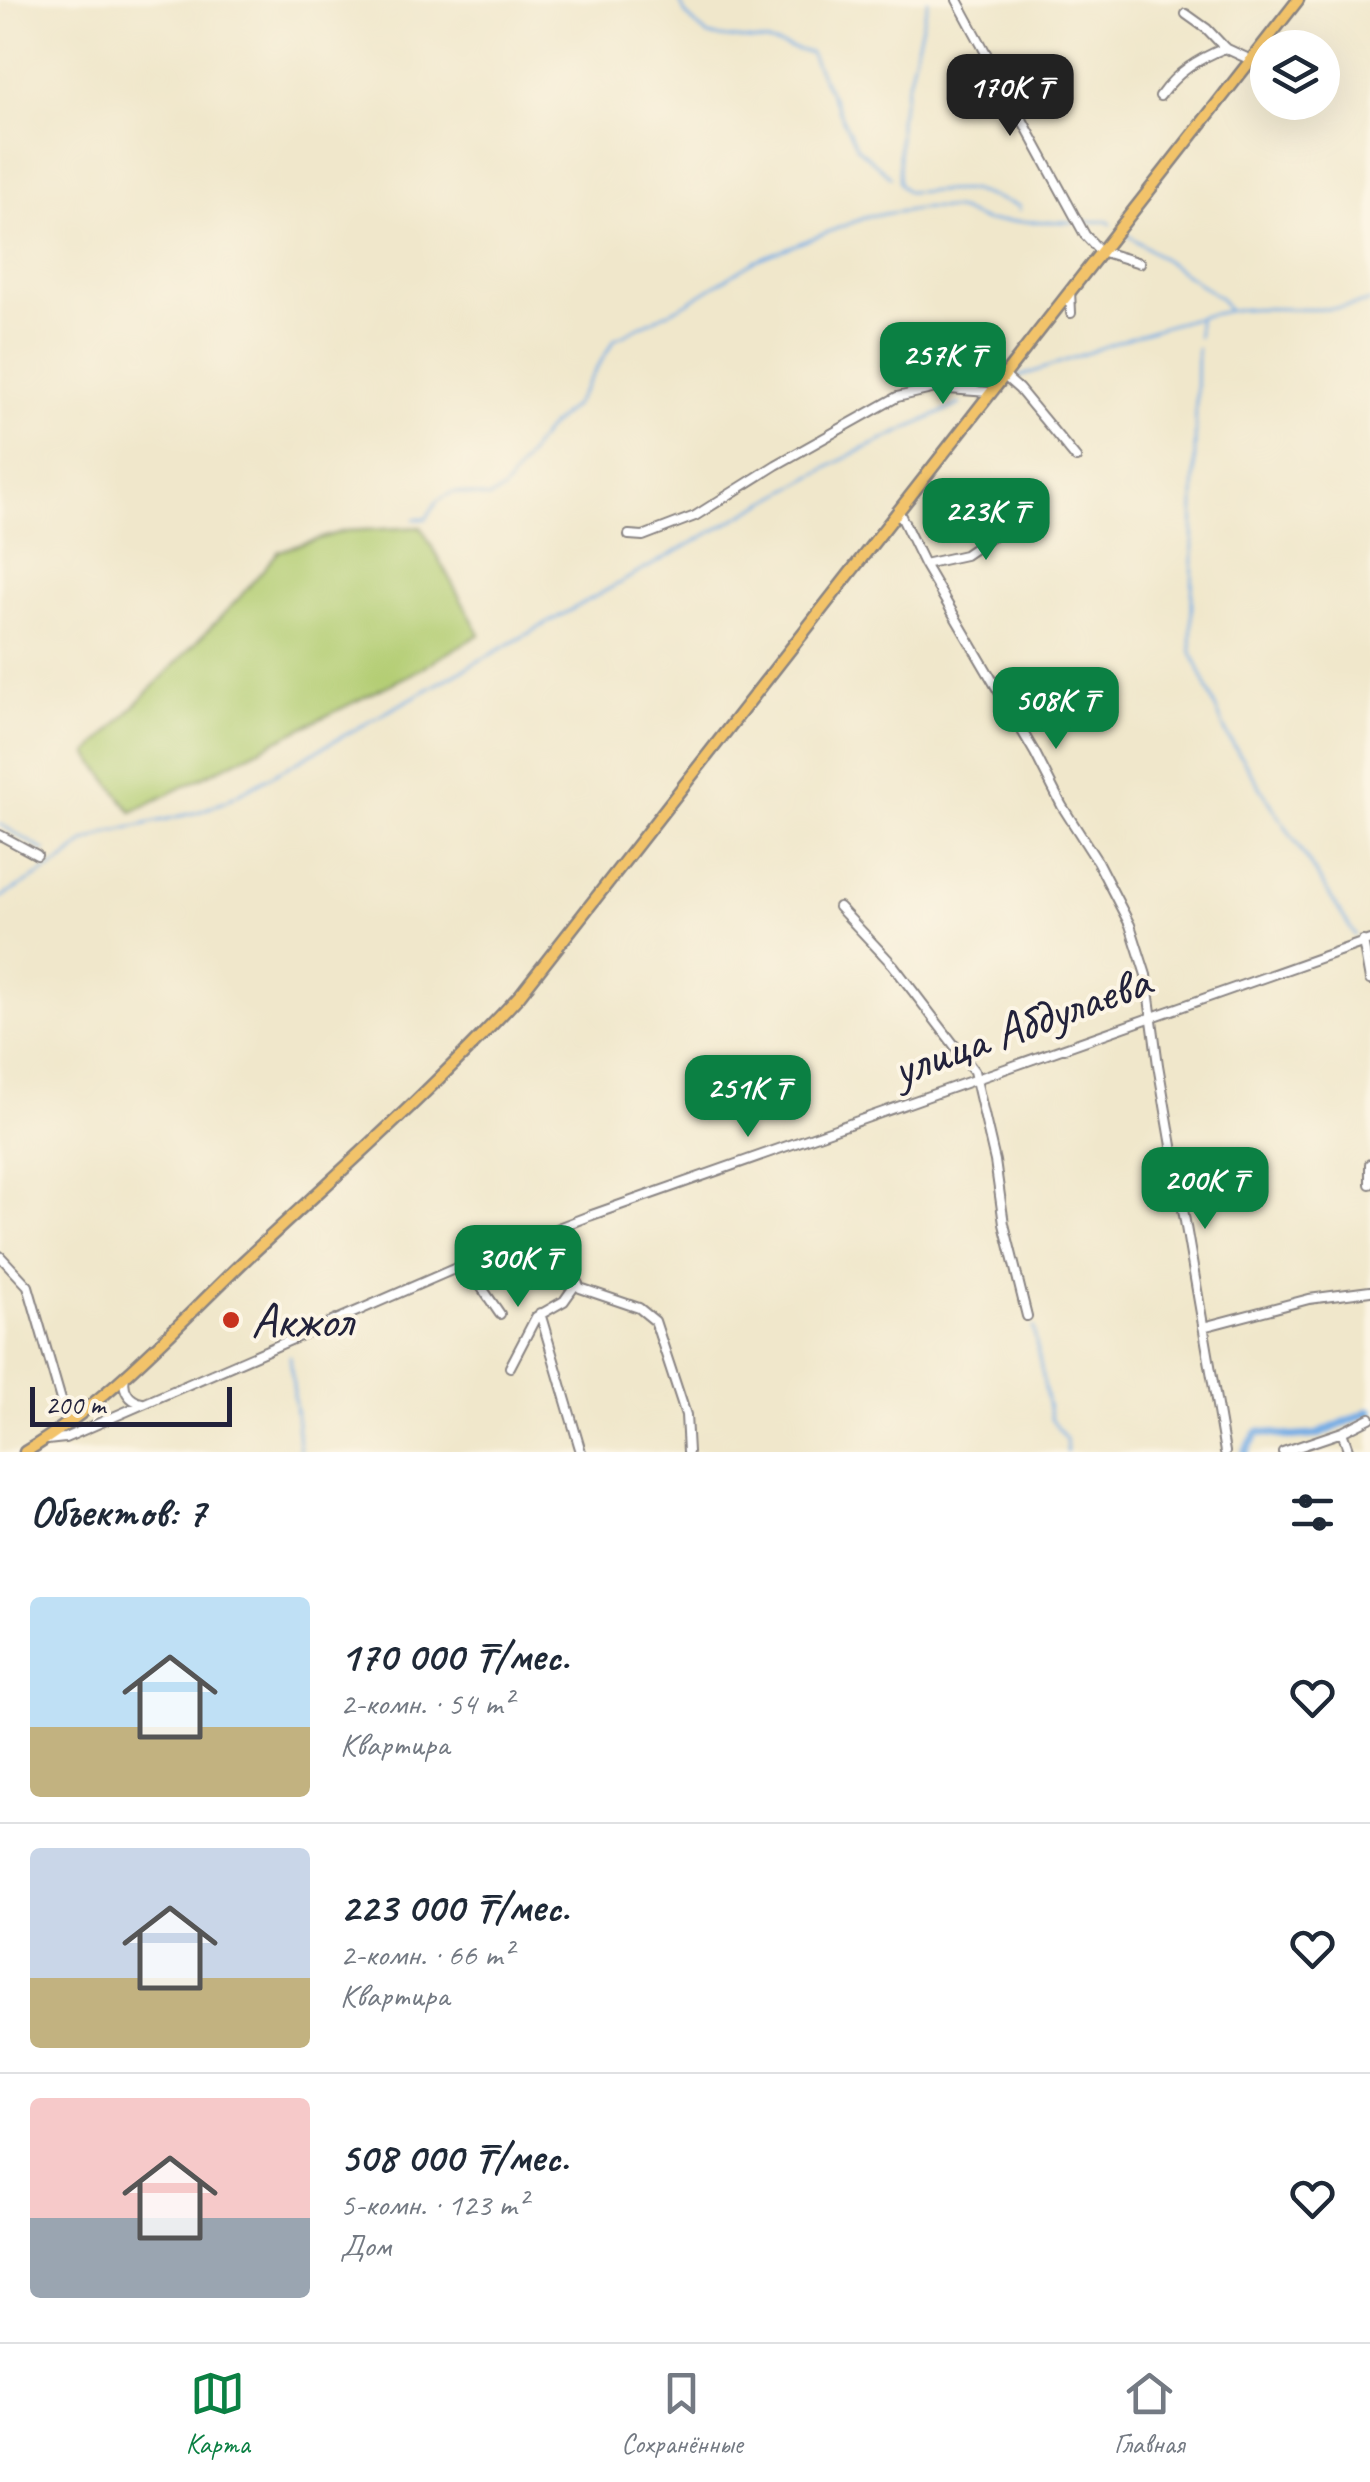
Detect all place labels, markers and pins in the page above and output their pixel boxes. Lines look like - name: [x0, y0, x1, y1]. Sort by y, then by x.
- pin: 170K ₸: [929, 54, 1091, 139]
- pin: 257K ₸: [862, 322, 1024, 407]
- pin: 223K ₸: [905, 478, 1067, 563]
- pin: 508K ₸: [975, 667, 1137, 752]
- pin: 251K ₸: [667, 1055, 829, 1140]
- pin: 200K ₸: [1124, 1147, 1286, 1232]
- pin: 300K ₸: [437, 1225, 599, 1310]
- place label: Акжол: [251, 1289, 356, 1352]
- marker: Акжол: [220, 1309, 242, 1331]

